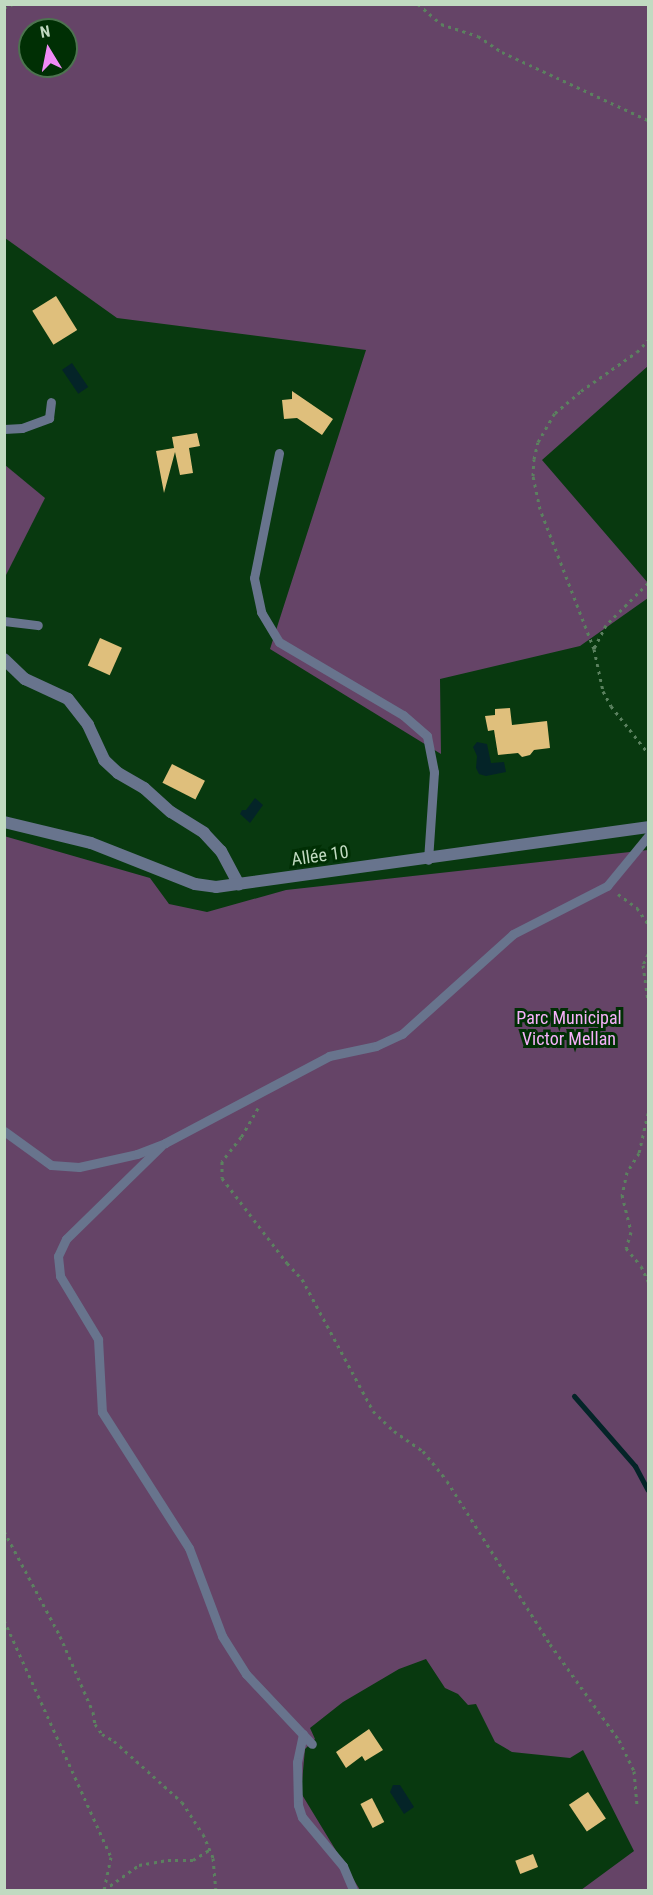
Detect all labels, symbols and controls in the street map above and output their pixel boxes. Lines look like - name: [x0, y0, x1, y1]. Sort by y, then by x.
- north arrow: [18, 18, 78, 78]
- text: N: [39, 22, 52, 42]
- street label: Allée 10: [290, 841, 350, 871]
- park label: Parc Municipal Victor Mellan: [516, 1008, 622, 1050]

